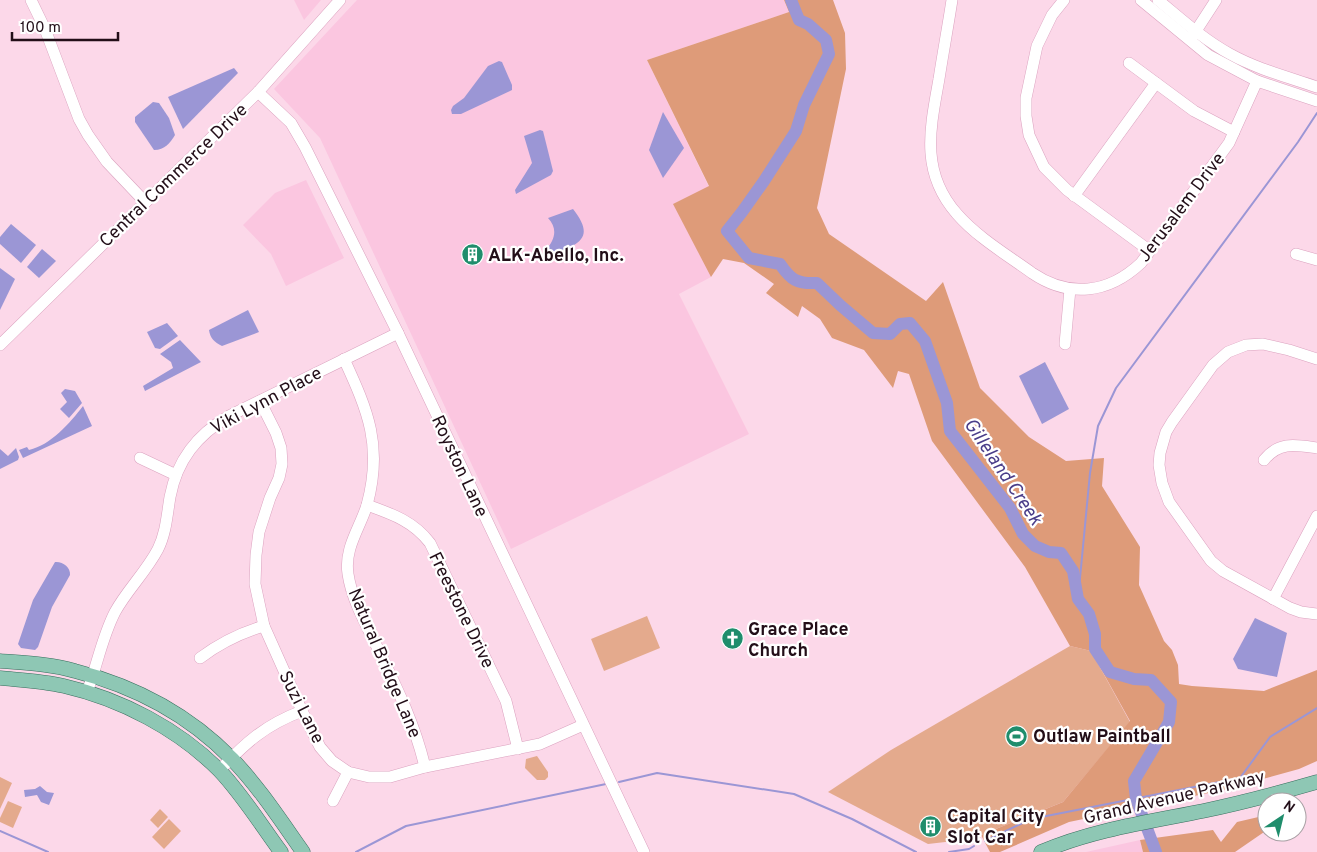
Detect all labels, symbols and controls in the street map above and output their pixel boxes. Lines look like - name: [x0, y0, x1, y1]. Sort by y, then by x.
- scale bar: [12, 10, 119, 42]
- text: 100 m: [20, 19, 61, 38]
- street label: Central Commerce Drive: [95, 99, 253, 253]
- street label: Jerusalem Drive: [1134, 149, 1231, 267]
- building icon: ALK-Abello, Inc.: [460, 243, 484, 267]
- place label: ALK-Abello, Inc.: [488, 245, 624, 268]
- street label: Viki Lynn Place: [207, 362, 326, 440]
- street label: Royston Lane: [425, 412, 492, 521]
- water label: Gilleland Creek: [958, 414, 1047, 531]
- street label: Freestone Drive: [423, 549, 499, 673]
- street label: Natural Bridge Lane: [342, 585, 426, 742]
- place label: Grace Place Church: [748, 619, 849, 663]
- church icon: Grace Place Church: [720, 627, 744, 651]
- street label: Suzi Lane: [273, 667, 329, 748]
- sports icon: Outlaw Paintball: [1005, 724, 1029, 748]
- place label: Outlaw Paintball: [1033, 726, 1171, 749]
- street label: Grand Avenue Parkway: [1081, 766, 1267, 831]
- north arrow: [1257, 792, 1307, 842]
- text: N: [1280, 798, 1298, 817]
- place label: Capital City Slot Car: [947, 806, 1044, 850]
- building icon: Capital City Slot Car: [919, 814, 943, 838]

